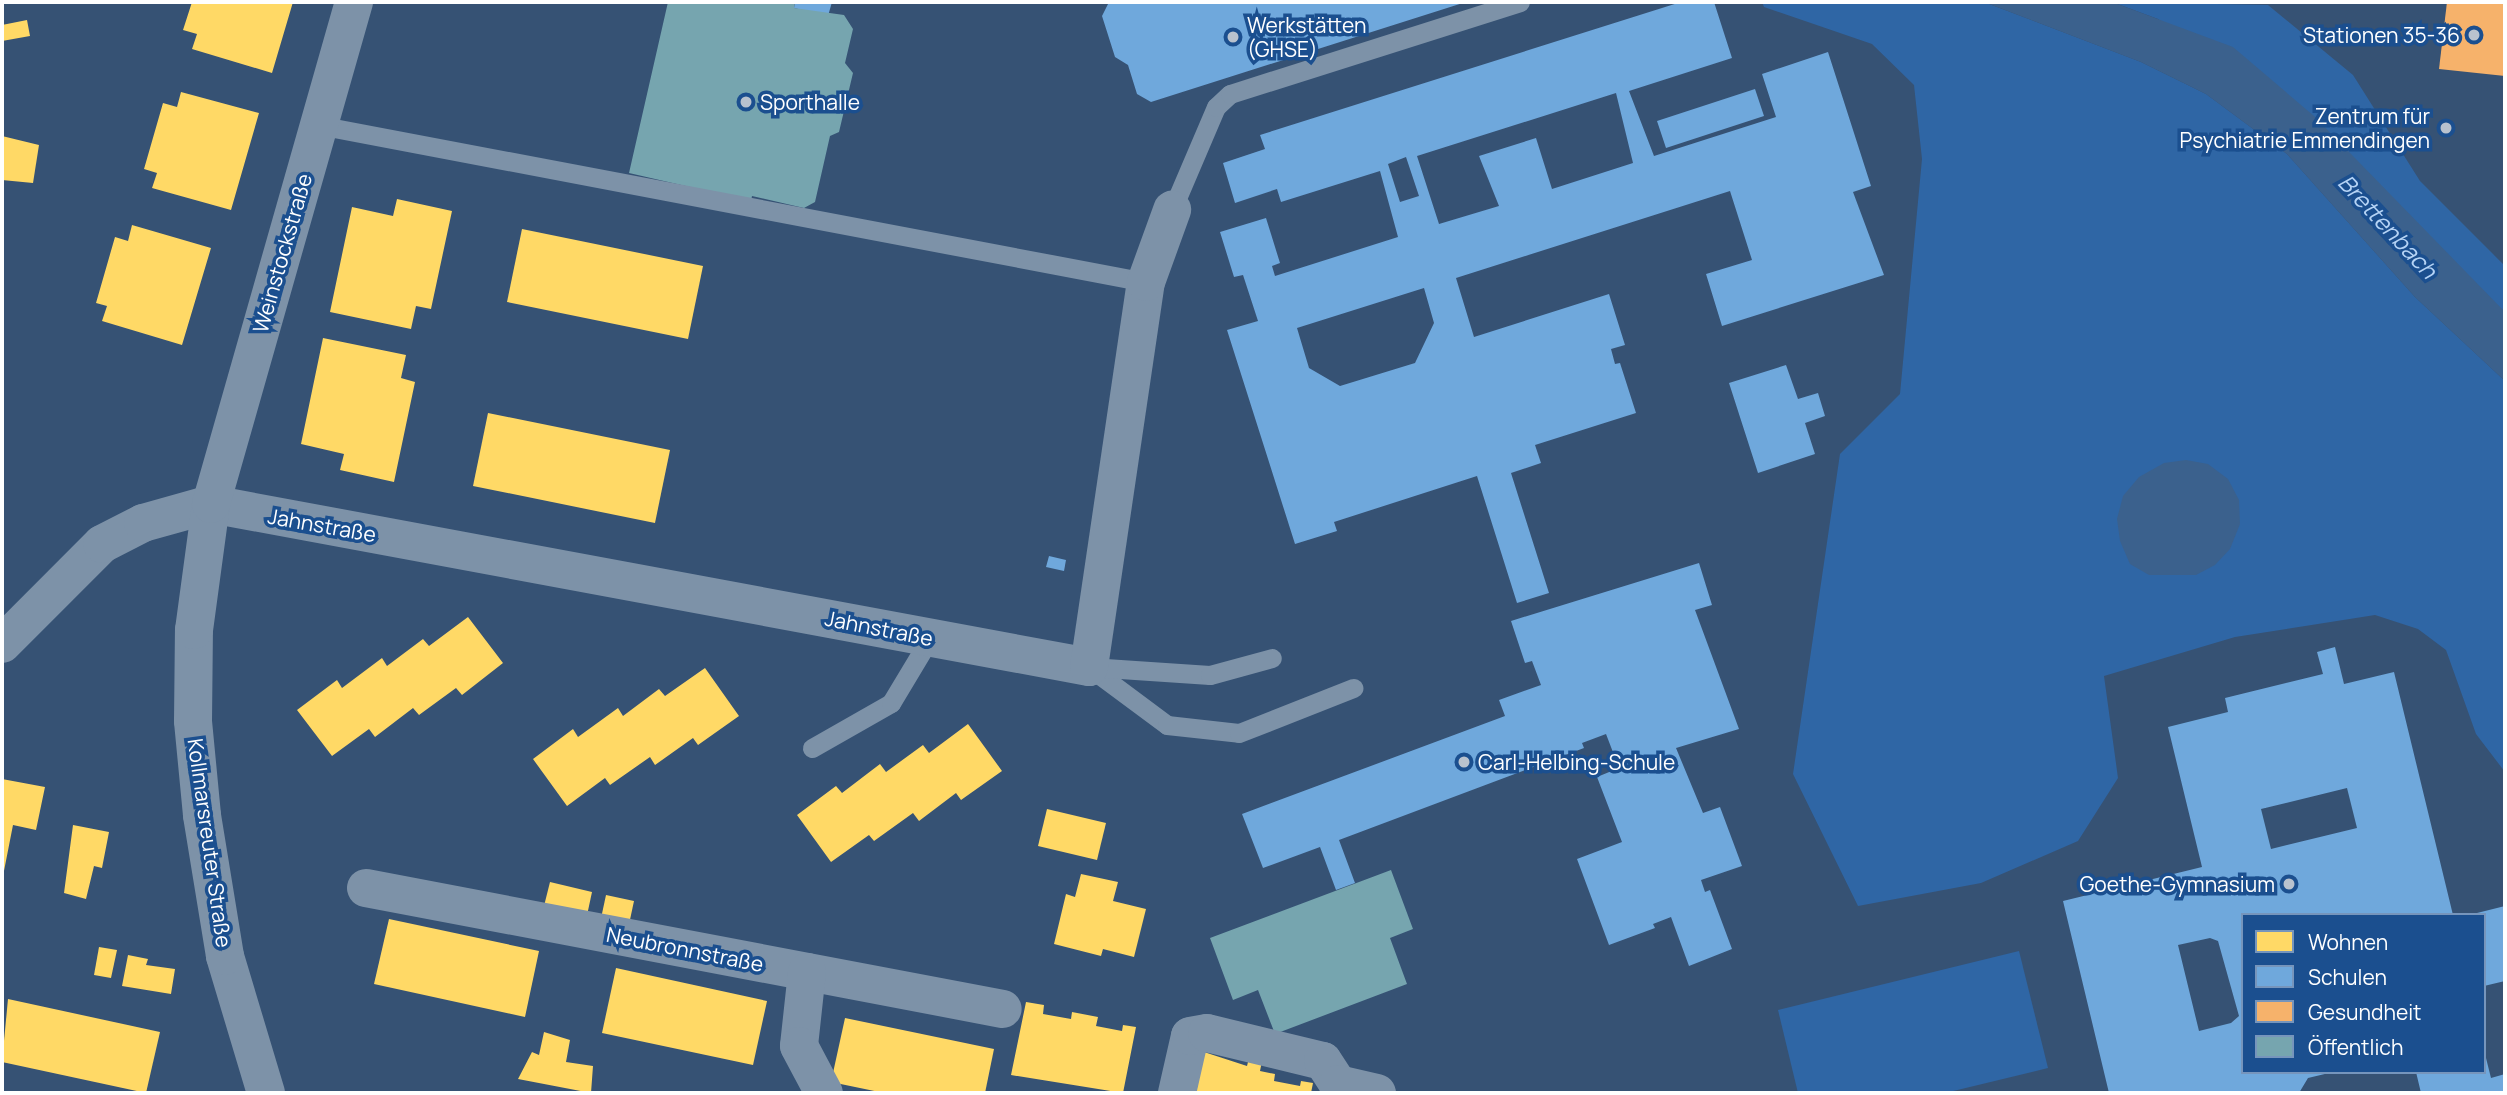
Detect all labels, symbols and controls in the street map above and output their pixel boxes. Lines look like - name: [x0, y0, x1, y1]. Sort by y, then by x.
- place label: Werkstätten (GHSE): [1247, 12, 1367, 62]
- place label: Stationen 35-36: [2303, 22, 2460, 48]
- marker: Stationen 35-36: [2466, 27, 2482, 43]
- marker: Werkstätten (GHSE): [1225, 29, 1241, 45]
- place label: Sporthalle: [760, 89, 860, 115]
- marker: Sporthalle: [738, 94, 754, 110]
- place label: Zentrum für Psychiatrie Emmendingen: [2179, 103, 2430, 153]
- marker: Zentrum für Psychiatrie Emmendingen: [2436, 118, 2456, 138]
- water label: Brettenbach: [2333, 168, 2443, 284]
- street label: Weinstockstraße: [247, 171, 317, 335]
- street label: Jahnstraße: [266, 503, 378, 547]
- street label: Jahnstraße: [823, 605, 935, 651]
- street label: Kollmarsreuter Straße: [183, 737, 237, 949]
- place label: Carl-Helbing-Schule: [1478, 749, 1675, 775]
- marker: Carl-Helbing-Schule: [1456, 754, 1472, 770]
- place label: Goethe-Gymnasium: [2079, 871, 2275, 897]
- marker: Goethe-Gymnasium: [2281, 876, 2297, 892]
- legend: [2241, 913, 2486, 1074]
- street label: Neubronnstraße: [604, 921, 766, 977]
- text: Wohnen: [2308, 928, 2388, 956]
- text: Schulen: [2308, 963, 2387, 991]
- text: Gesundheit: [2308, 998, 2422, 1026]
- text: Öffentlich: [2308, 1033, 2403, 1061]

